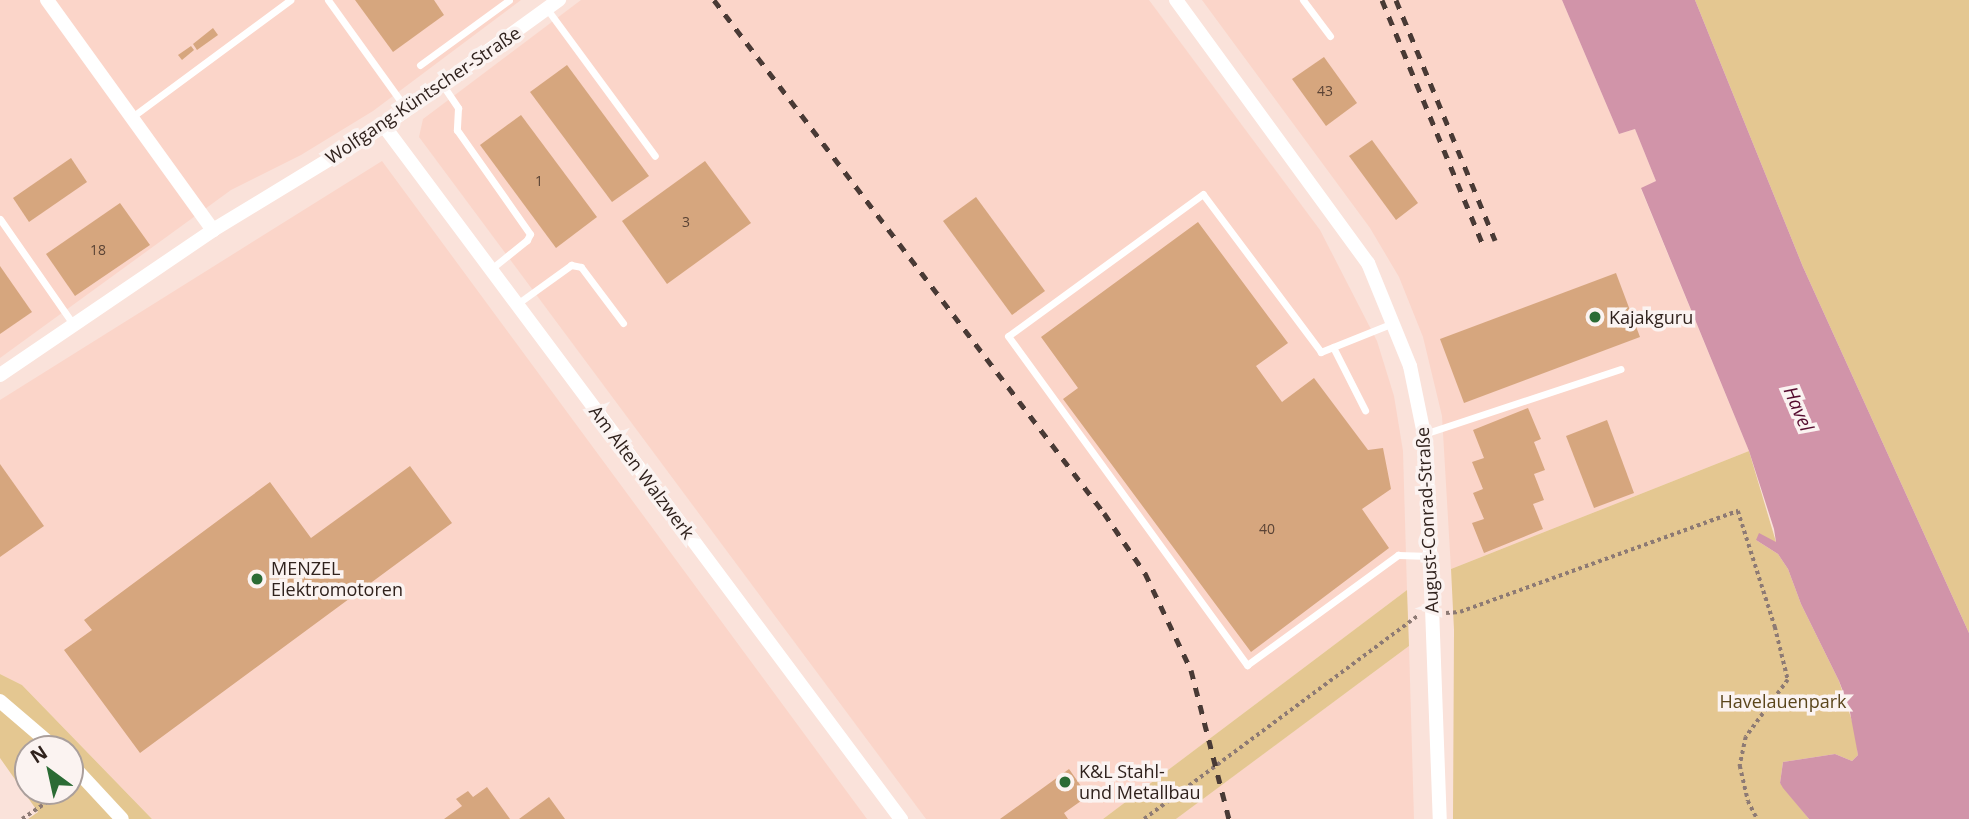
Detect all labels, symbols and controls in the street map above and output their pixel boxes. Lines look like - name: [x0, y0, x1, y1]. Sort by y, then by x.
- street label: Wolfgang-Küntscher-Straße: [321, 22, 525, 168]
- house number: 43: [1317, 83, 1333, 99]
- house number: 1: [535, 173, 543, 189]
- house number: 3: [682, 214, 690, 230]
- house number: 18: [90, 242, 106, 258]
- place label: Kajakguru: [1609, 306, 1693, 328]
- marker: Kajakguru: [1587, 309, 1603, 325]
- water label: Havel: [1778, 383, 1818, 435]
- street label: Am Alten Walzwerk: [585, 401, 699, 543]
- street label: August-Conrad-Straße: [1411, 426, 1443, 614]
- house number: 40: [1259, 521, 1275, 537]
- place label: MENZEL Elektromotoren: [271, 558, 403, 600]
- marker: MENZEL Elektromotoren: [249, 571, 265, 587]
- park label: Havelauenpark: [1720, 690, 1846, 712]
- north arrow: [14, 735, 84, 805]
- text: N: [25, 739, 52, 769]
- place label: K&L Stahl- und Metallbau: [1079, 761, 1201, 804]
- marker: K&L Stahl- und Metallbau: [1057, 774, 1073, 790]

